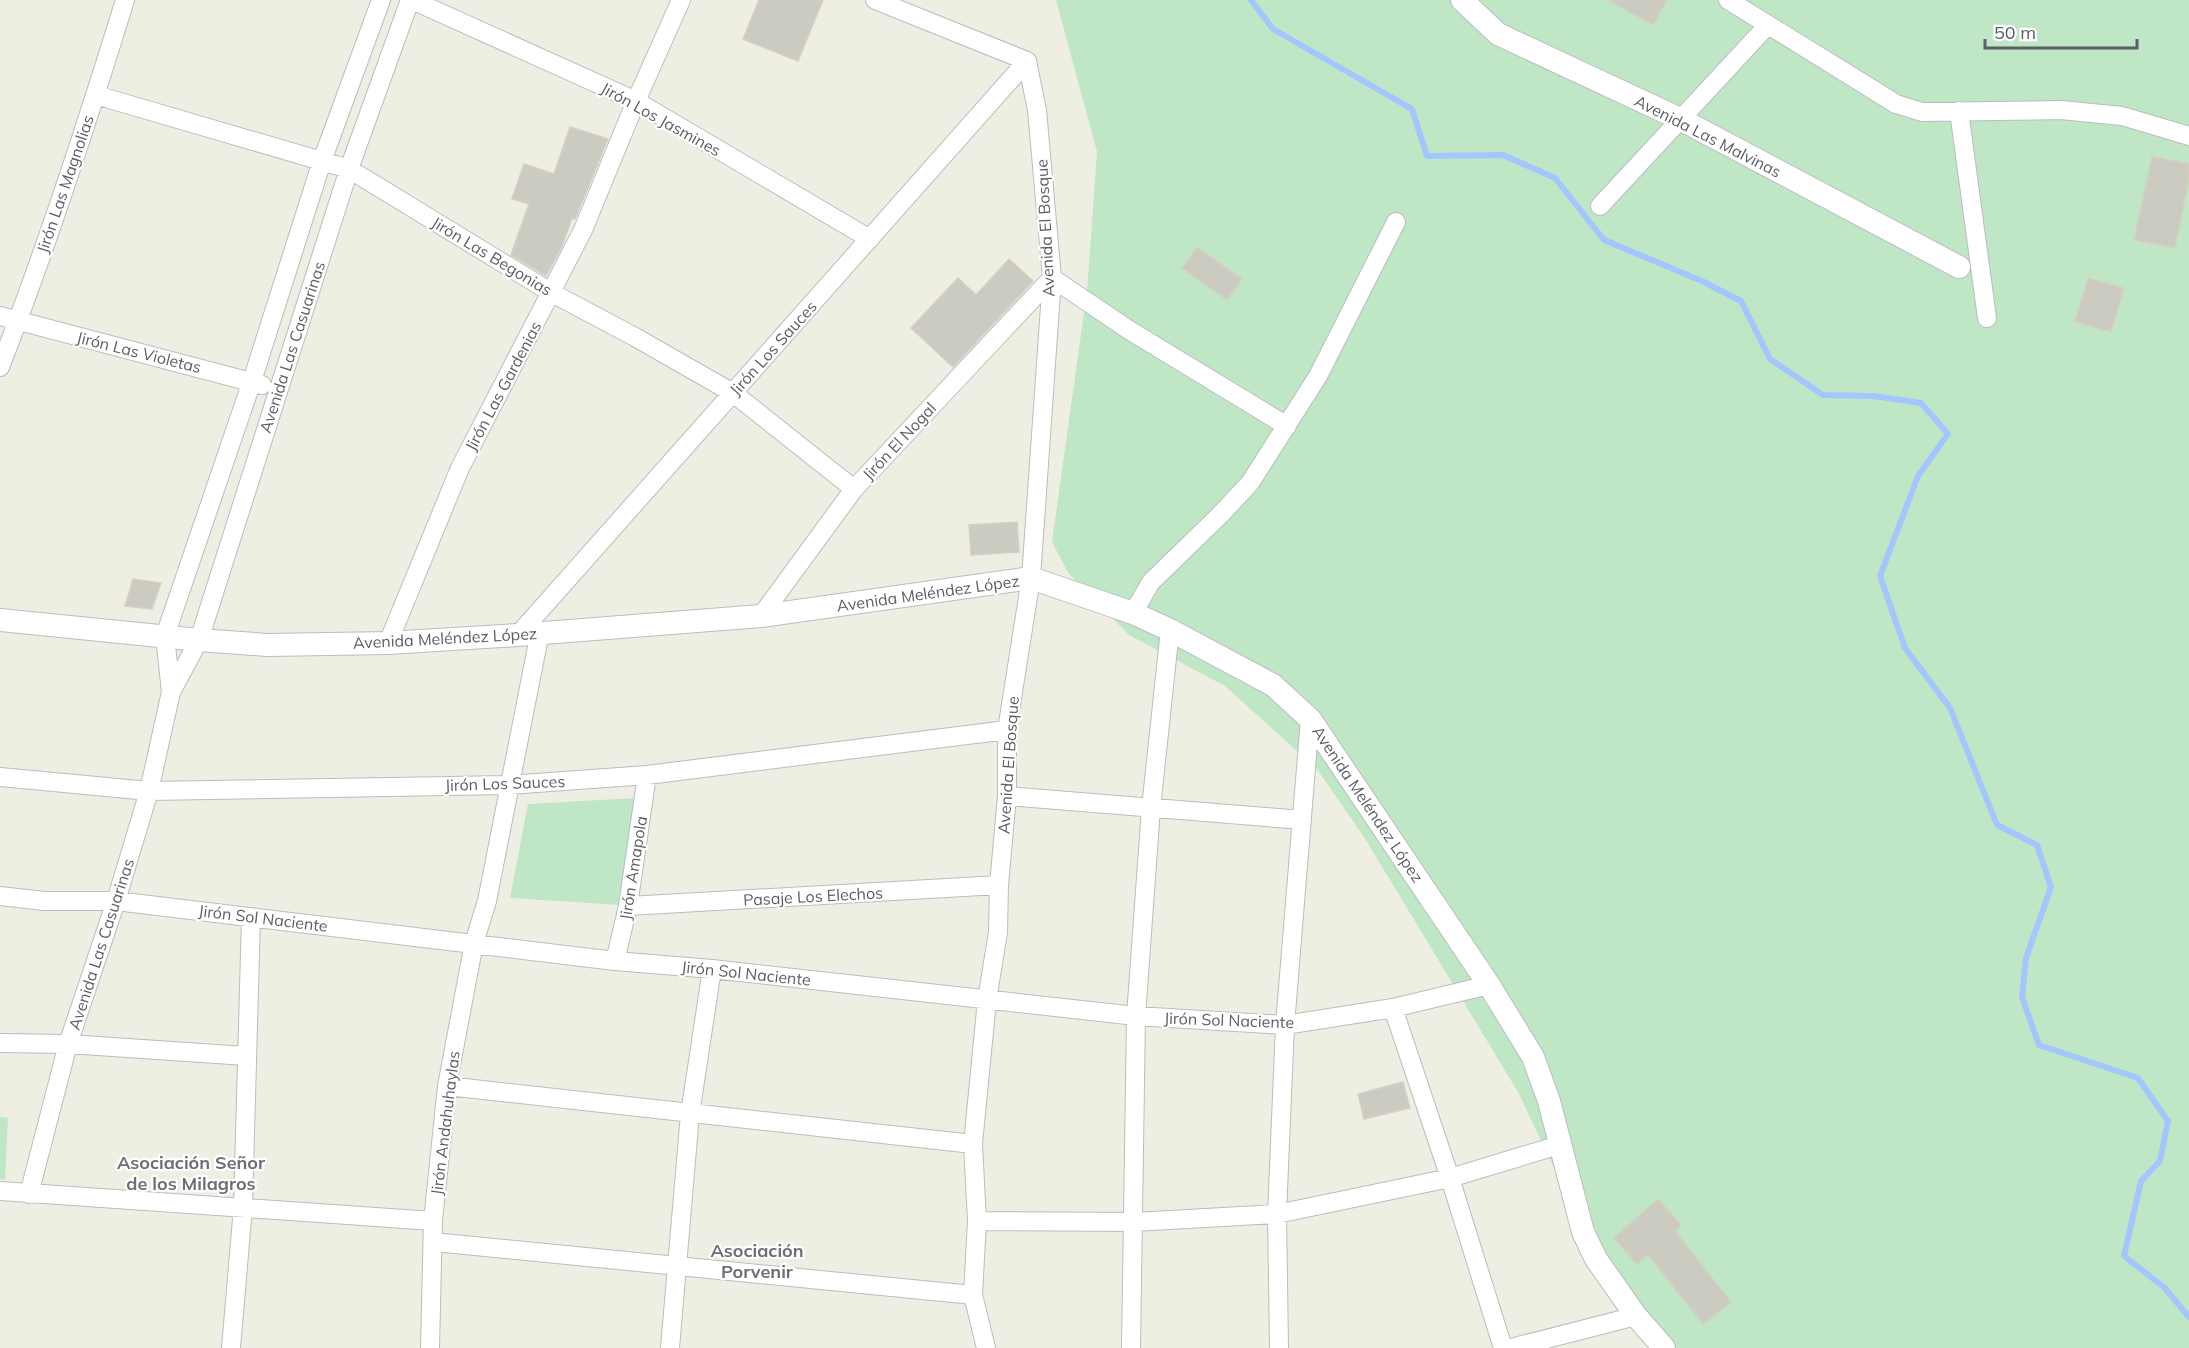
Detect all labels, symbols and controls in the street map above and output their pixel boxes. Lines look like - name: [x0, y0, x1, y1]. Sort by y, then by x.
- scale bar: [1985, 12, 2136, 50]
- text: 50 m: [1994, 21, 2036, 44]
- street label: Jirón Los Jasmines: [598, 78, 725, 160]
- street label: Avenida Las Malvinas: [1631, 90, 1785, 182]
- street label: Jirón Las Magnolias: [32, 112, 98, 256]
- street label: Avenida El Bosque: [1031, 159, 1059, 297]
- street label: Jirón Las Begonias: [428, 212, 556, 300]
- street label: Avenida Las Casuarinas: [255, 259, 329, 435]
- street label: Jirón Los Sauces: [725, 296, 821, 399]
- street label: Jirón Las Gardenias: [460, 318, 546, 454]
- street label: Jirón Las Violetas: [75, 327, 203, 377]
- street label: Jirón El Nogal: [858, 398, 940, 484]
- street label: Avenida Meléndez López: [835, 570, 1021, 616]
- street label: Avenida Meléndez López: [352, 623, 538, 653]
- street label: Avenida El Bosque: [993, 696, 1023, 834]
- street label: Avenida Meléndez López: [1308, 722, 1428, 886]
- street label: Jirón Los Sauces: [444, 771, 566, 795]
- street label: Jirón Amapola: [615, 815, 651, 921]
- street label: Avenida Las Casuarinas: [64, 856, 138, 1032]
- street label: Pasaje Los Elechos: [743, 882, 883, 910]
- street label: Jirón Sol Naciente: [197, 900, 329, 936]
- street label: Jirón Sol Naciente: [680, 956, 812, 990]
- street label: Jirón Sol Naciente: [1164, 1008, 1294, 1032]
- street label: Jirón Andahuhaylas: [426, 1050, 464, 1196]
- district label: Asociación Señor de los Milagros: [117, 1151, 266, 1195]
- district label: Asociación Porvenir: [710, 1239, 804, 1283]

